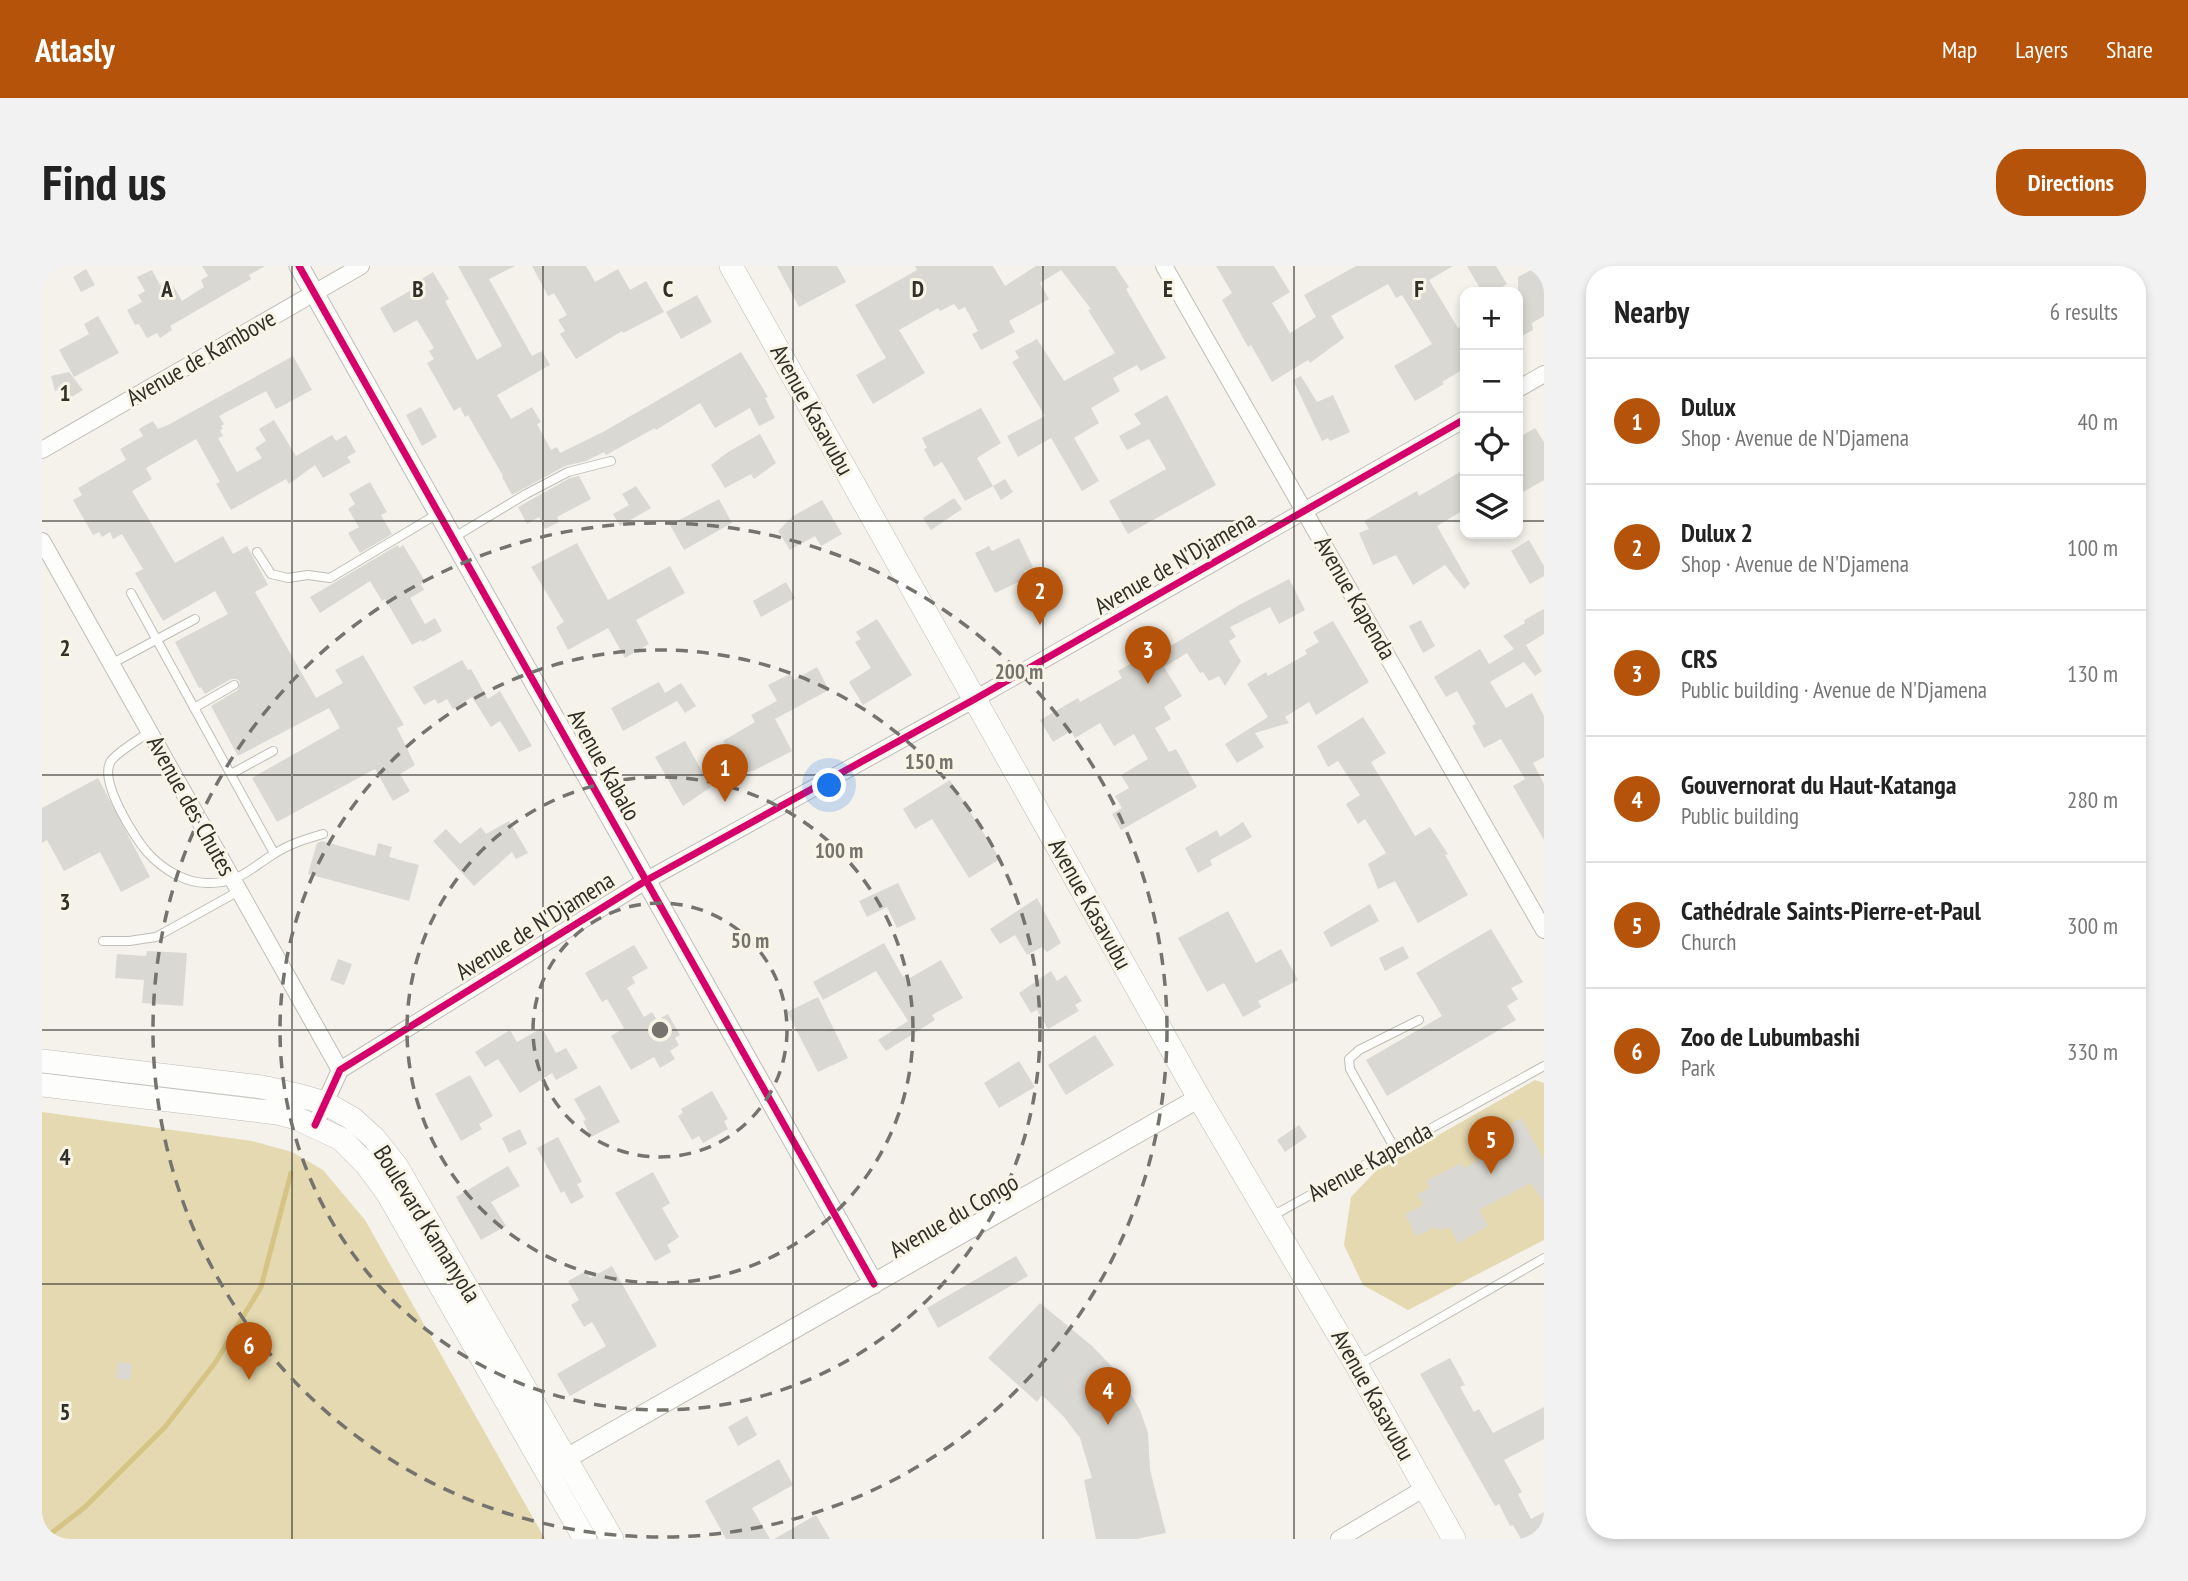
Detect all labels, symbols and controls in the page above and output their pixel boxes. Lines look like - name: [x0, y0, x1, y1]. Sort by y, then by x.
- text: Atlasly: [35, 28, 115, 71]
- text: Map: [1942, 34, 1977, 65]
- text: Layers: [2015, 34, 2068, 65]
- text: Share: [2106, 34, 2153, 65]
- button: Directions: [1996, 149, 2146, 216]
- text: Find us: [42, 150, 166, 214]
- text: A: [160, 274, 173, 303]
- text: B: [412, 274, 424, 303]
- text: C: [663, 274, 674, 303]
- text: D: [912, 274, 924, 303]
- text: E: [1163, 274, 1173, 303]
- text: F: [1414, 274, 1424, 303]
- map controls: [1460, 287, 1523, 539]
- button: +: [1460, 287, 1523, 350]
- text: Nearby: [1614, 292, 1689, 331]
- text: 6 results: [2050, 297, 2118, 326]
- street label: Avenue de Kambove: [120, 302, 281, 413]
- street label: Avenue Kasavubu: [764, 339, 861, 481]
- button: −: [1460, 350, 1523, 413]
- text: 1: [60, 378, 71, 407]
- text: Dulux: [1681, 390, 1736, 423]
- text: 1: [1632, 407, 1643, 436]
- text: 40 m: [2077, 407, 2118, 436]
- button: locate: [1460, 413, 1523, 476]
- text: Shop · Avenue de N'Djamena: [1681, 423, 1909, 452]
- button: layers: [1460, 476, 1523, 539]
- street label: Avenue de N'Djamena: [1088, 504, 1261, 621]
- text: Dulux 2: [1681, 516, 1753, 549]
- street label: Avenue Kapenda: [1308, 530, 1403, 665]
- text: 2: [1632, 533, 1643, 562]
- text: 100 m: [2067, 533, 2118, 562]
- text: Shop · Avenue de N'Djamena: [1681, 549, 1909, 578]
- pin: 2: [1017, 567, 1063, 625]
- pin: 3: [1125, 626, 1171, 684]
- text: 2: [60, 633, 71, 662]
- text: CRS: [1681, 642, 1717, 675]
- text: 200 m: [995, 658, 1043, 685]
- text: 3: [1632, 659, 1643, 688]
- text: 130 m: [2067, 659, 2118, 688]
- text: Public building · Avenue de N'Djamena: [1681, 675, 1987, 704]
- street label: Avenue Kabalo: [561, 704, 648, 826]
- street label: Avenue des Chutes: [140, 730, 243, 881]
- pin: 1: [702, 744, 748, 802]
- text: 150 m: [905, 748, 953, 775]
- your location: [812, 768, 846, 802]
- text: Gouvernorat du Haut-Katanga: [1681, 768, 1957, 801]
- text: 4: [1632, 785, 1643, 814]
- text: 280 m: [2067, 785, 2118, 814]
- text: Public building: [1681, 801, 1799, 830]
- street label: Avenue Kasavubu: [1042, 833, 1139, 975]
- text: 100 m: [815, 837, 863, 864]
- street label: Avenue de N'Djamena: [450, 864, 620, 987]
- text: 3: [60, 887, 71, 916]
- text: Cathédrale Saints-Pierre-et-Paul: [1681, 894, 1981, 927]
- text: 5: [1632, 911, 1643, 940]
- text: 300 m: [2067, 911, 2118, 940]
- text: 50 m: [731, 927, 769, 954]
- text: Church: [1681, 927, 1736, 956]
- centre of rings: [648, 1018, 672, 1042]
- text: Zoo de Lubumbashi: [1681, 1020, 1860, 1053]
- text: 6: [1632, 1037, 1643, 1066]
- text: 330 m: [2067, 1037, 2118, 1066]
- text: Park: [1681, 1053, 1715, 1082]
- street label: Avenue Kapenda: [1302, 1115, 1437, 1208]
- pin: 5: [1468, 1116, 1514, 1174]
- street label: Boulevard Kamanyola: [367, 1139, 488, 1308]
- text: 4: [60, 1142, 71, 1171]
- street label: Avenue du Congo: [884, 1166, 1024, 1265]
- pin: 6: [226, 1322, 272, 1380]
- street label: Avenue Kasavubu: [1325, 1324, 1422, 1466]
- pin: 4: [1085, 1367, 1131, 1425]
- text: 5: [60, 1397, 71, 1426]

